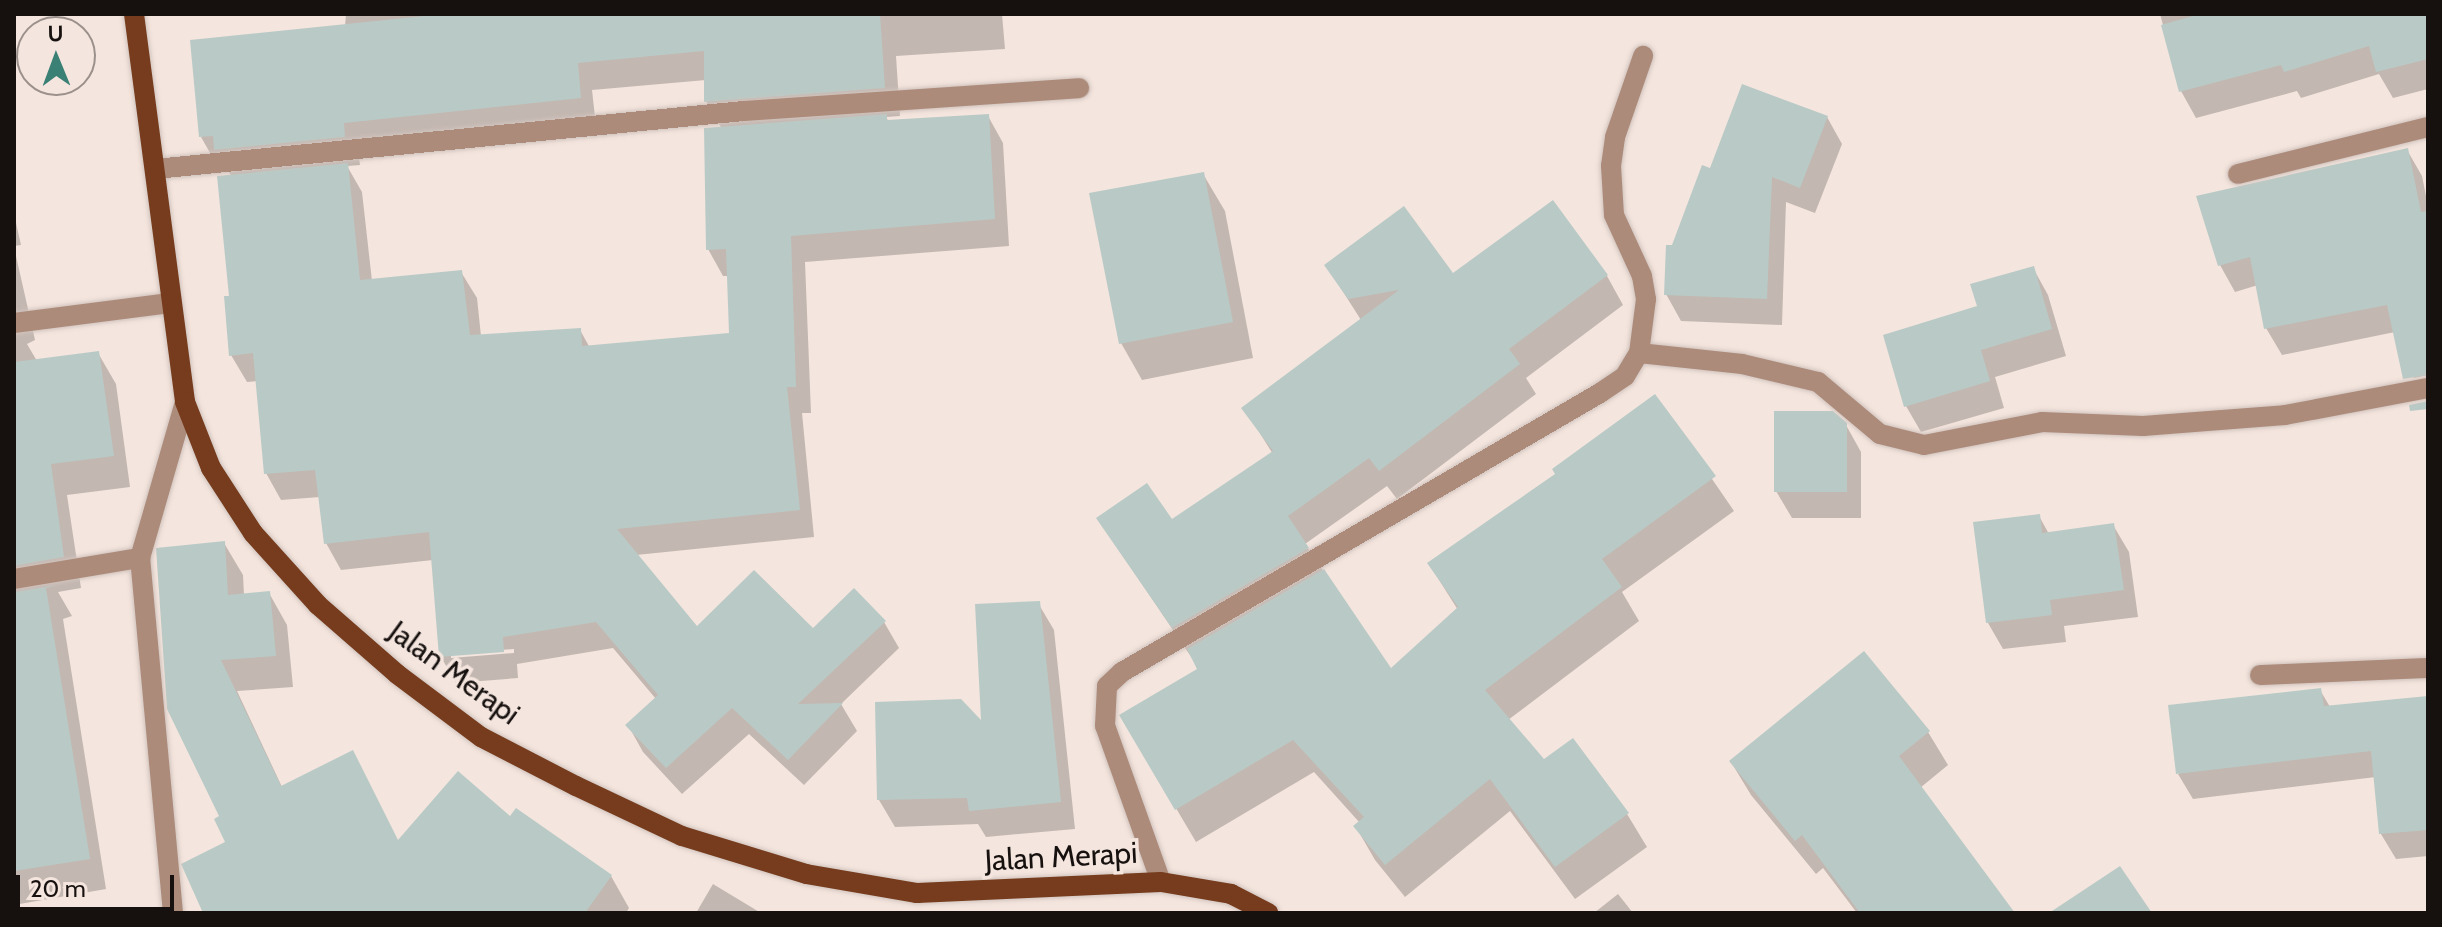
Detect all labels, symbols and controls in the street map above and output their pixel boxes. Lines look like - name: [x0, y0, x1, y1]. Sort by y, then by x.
- north arrow: [16, 16, 96, 96]
- text: U: [47, 20, 64, 47]
- street label: Jalan Merapi: [382, 614, 526, 732]
- street label: Jalan Merapi: [984, 835, 1138, 879]
- scale bar: [20, 859, 178, 909]
- text: 20 m: [30, 874, 86, 903]

